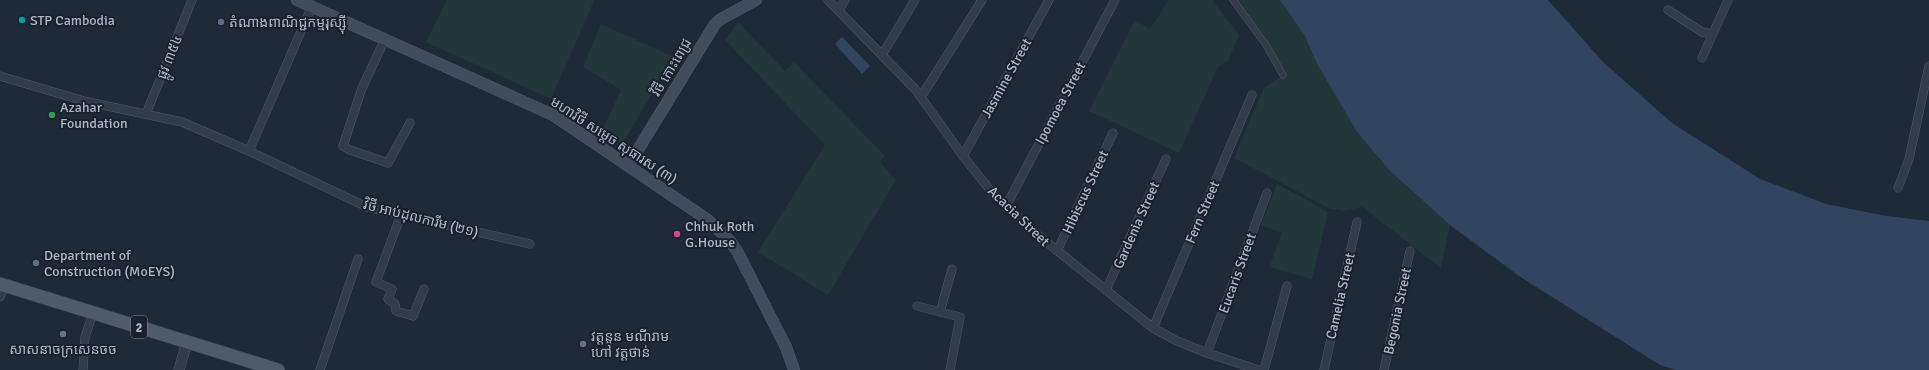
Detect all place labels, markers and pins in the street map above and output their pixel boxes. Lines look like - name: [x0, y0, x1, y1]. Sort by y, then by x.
- place label: STP Cambodia: [30, 12, 115, 29]
- place label: តំណាងពាណិជ្ជកម្មរុស្ស៊ី: [229, 14, 346, 34]
- marker: STP Cambodia: [17, 15, 27, 25]
- marker: តំណាងពាណិជ្ជកម្មរុស្ស៊ី: [216, 17, 226, 27]
- place label: Azahar Foundation: [60, 99, 128, 132]
- marker: Azahar Foundation: [47, 110, 57, 120]
- place label: Chhuk Roth G.House: [685, 218, 754, 251]
- marker: Chhuk Roth G.House: [672, 229, 682, 239]
- place label: Department of Construction (MoEYS): [44, 247, 175, 280]
- marker: Department of Construction (MoEYS): [31, 258, 41, 268]
- place label: វត្តនួន មណីរាម ហៅ វត្តថាន់: [591, 328, 669, 361]
- marker: សាសនាចក្រសេនចច: [58, 329, 68, 339]
- marker: វត្តនួន មណីរាម ហៅ វត្តថាន់: [578, 339, 588, 349]
- place label: សាសនាចក្រសេនចច: [9, 341, 117, 358]

